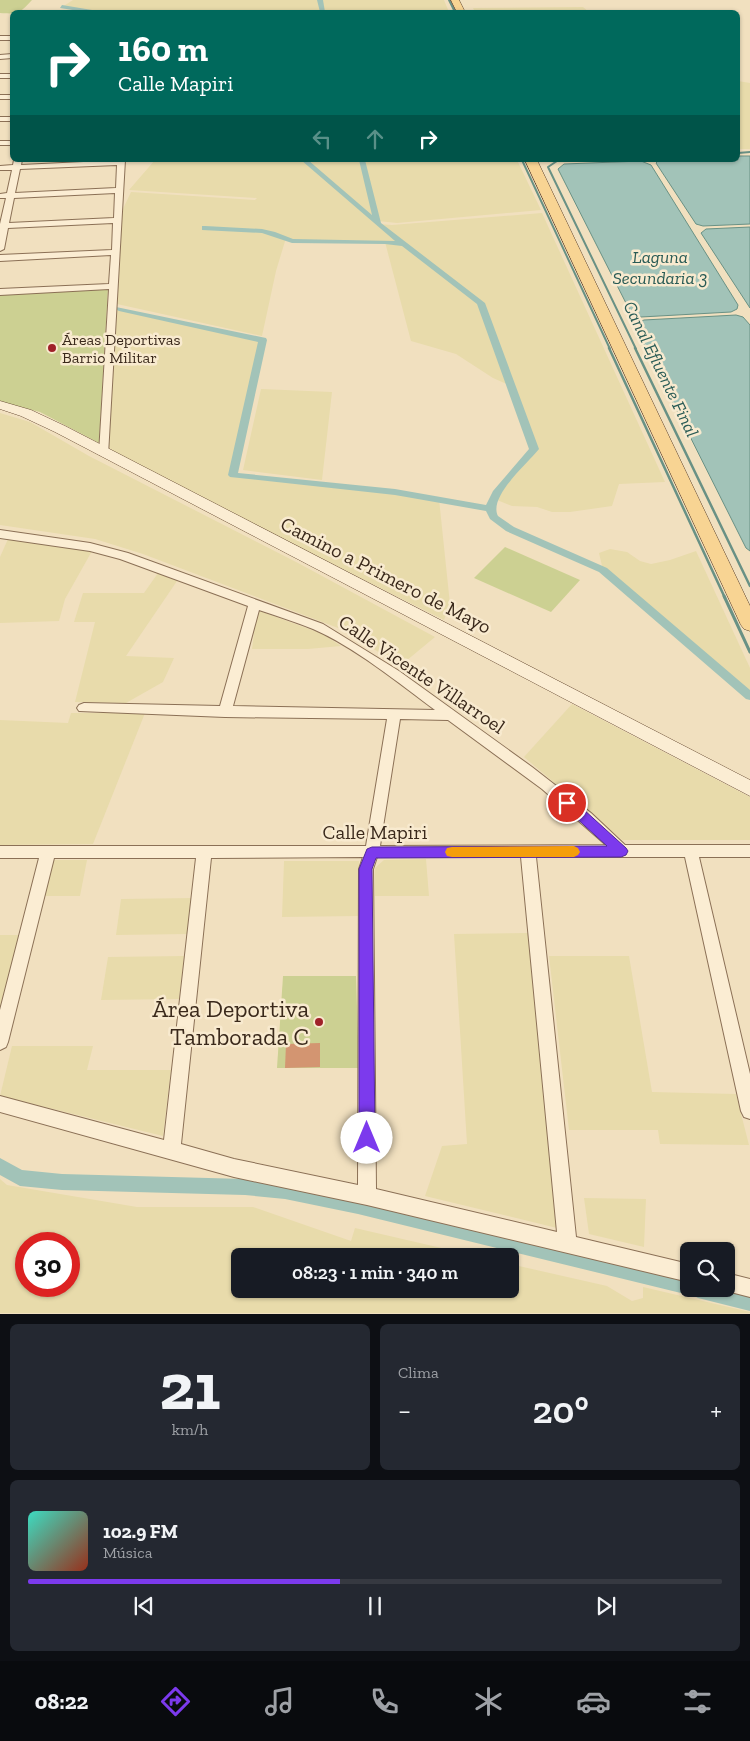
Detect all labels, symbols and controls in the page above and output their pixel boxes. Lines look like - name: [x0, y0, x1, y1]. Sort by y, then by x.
- text: 160 m: [118, 28, 208, 70]
- icon: right: [35, 30, 100, 95]
- text: Calle Mapiri: [118, 70, 233, 97]
- icon: left: [308, 125, 336, 153]
- icon: ahead: [361, 125, 389, 153]
- icon: right: [414, 125, 442, 153]
- water label: Laguna Secundaria 3: [612, 246, 708, 289]
- water label: Canal Efluente Final: [619, 297, 703, 441]
- place label: Áreas Deportivas Barrio Militar: [62, 330, 181, 367]
- marker: Áreas Deportivas Barrio Militar: [46, 342, 58, 354]
- street label: Camino a Primero de Mayo: [277, 511, 495, 639]
- street label: Calle Vicente Villarroel: [334, 609, 510, 739]
- pin: [546, 782, 588, 824]
- icon: arrive: [553, 789, 581, 817]
- street label: Calle Mapiri: [323, 820, 428, 844]
- place label: Área Deportiva Tamborada C: [152, 994, 309, 1051]
- marker: Área Deportiva Tamborada C: [313, 1016, 325, 1028]
- position arrow: [340, 1111, 392, 1163]
- speed limit sign: 30: [15, 1232, 80, 1297]
- map controls: [680, 1242, 735, 1297]
- button: search: [680, 1242, 735, 1297]
- text: 08:23 · 1 min · 340 m: [292, 1261, 458, 1284]
- text: 21: [159, 1348, 221, 1426]
- text: Clima: [398, 1363, 439, 1382]
- text: 20°: [533, 1387, 589, 1433]
- text: −: [398, 1394, 411, 1427]
- text: +: [710, 1394, 722, 1427]
- text: km/h: [172, 1420, 208, 1439]
- text: 102.9 FM: [103, 1520, 178, 1543]
- text: Música: [103, 1543, 152, 1562]
- icon: previous: [130, 1592, 158, 1620]
- icon: pause: [361, 1592, 389, 1620]
- icon: next: [592, 1592, 620, 1620]
- icon: directions: [158, 1684, 193, 1719]
- icon: music: [262, 1684, 297, 1719]
- icon: phone: [367, 1684, 402, 1719]
- icon: climate: [471, 1684, 506, 1719]
- icon: car: [576, 1684, 611, 1719]
- icon: filters: [680, 1684, 715, 1719]
- text: 08:22: [35, 1688, 88, 1715]

